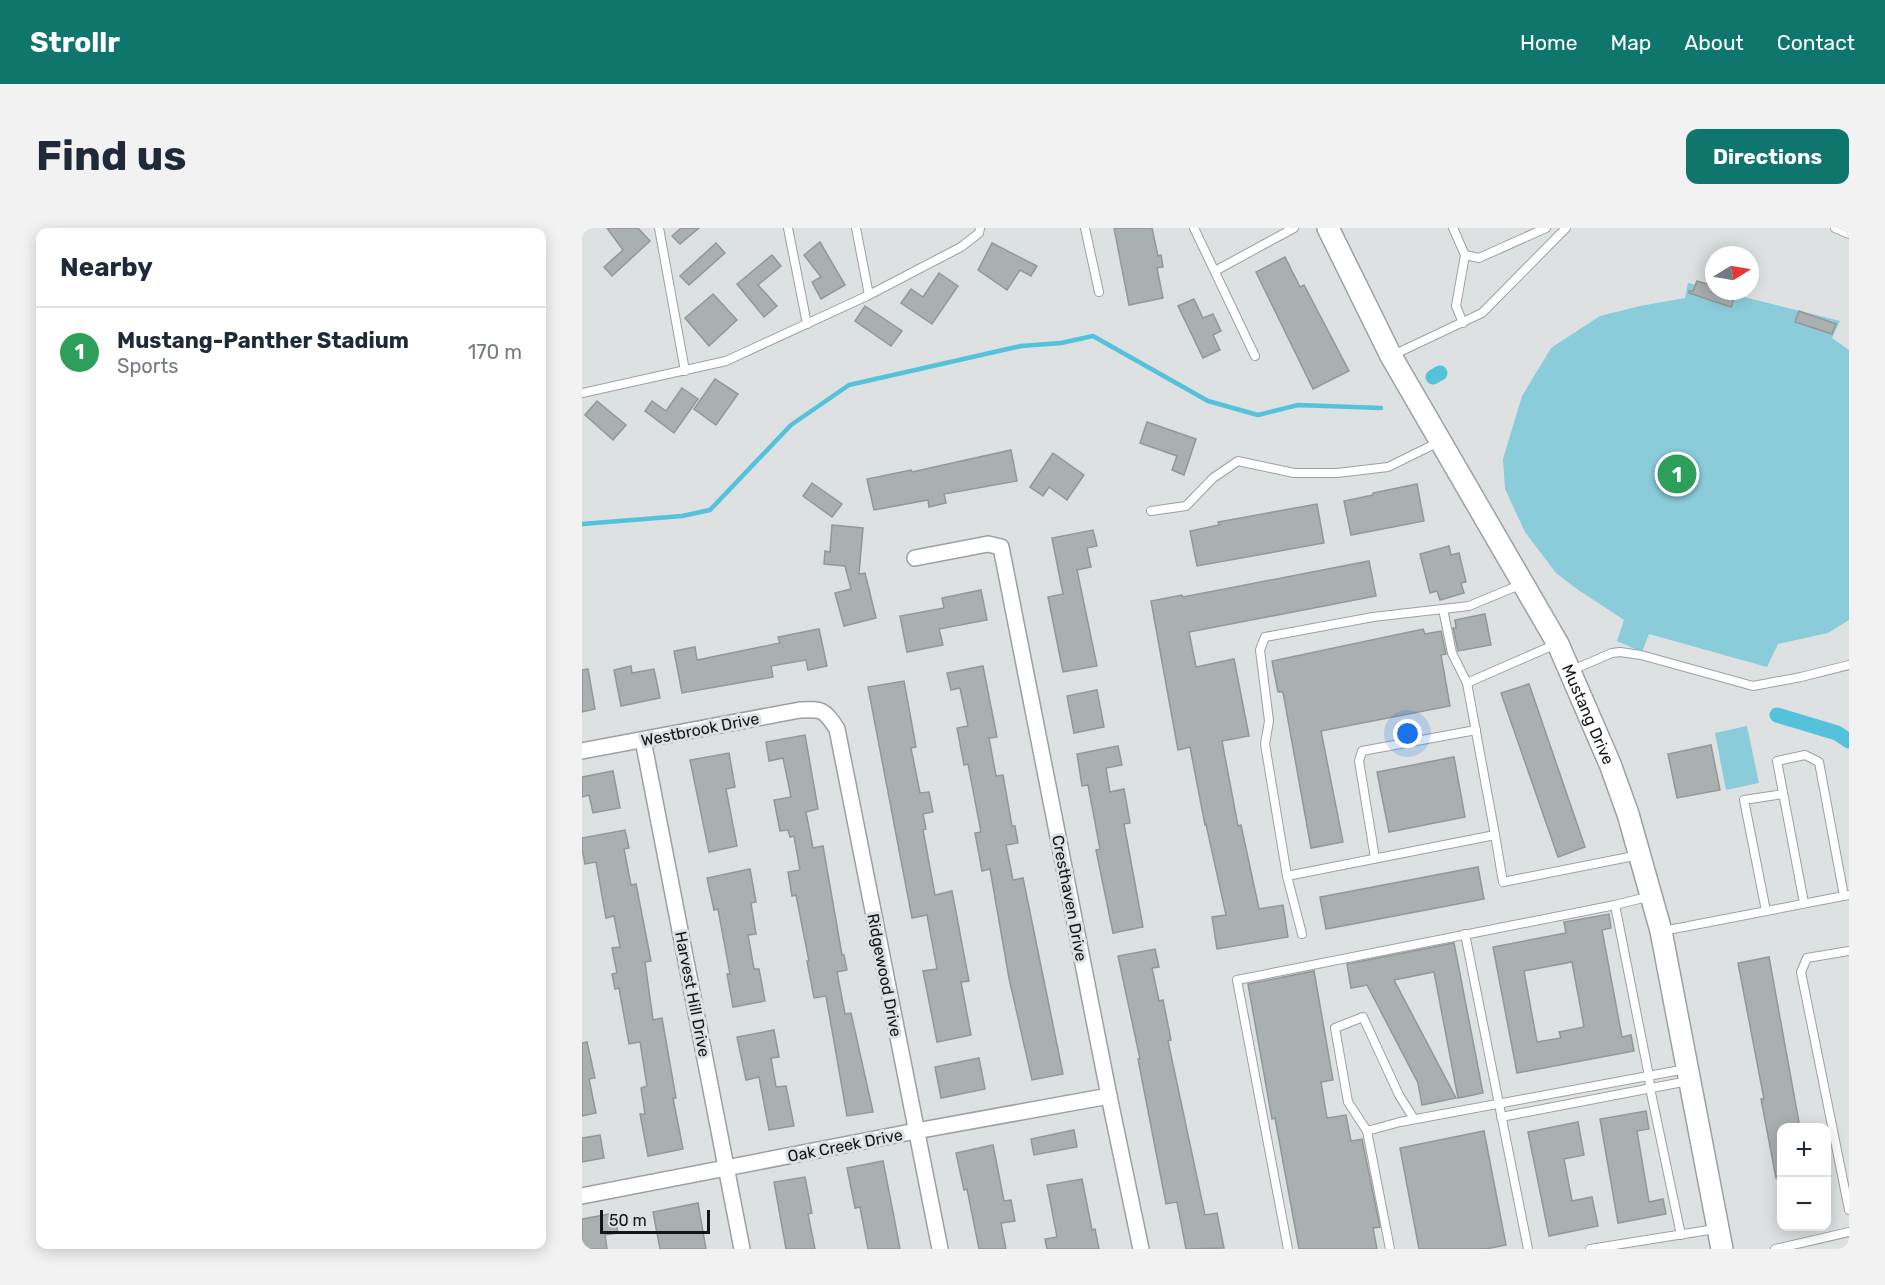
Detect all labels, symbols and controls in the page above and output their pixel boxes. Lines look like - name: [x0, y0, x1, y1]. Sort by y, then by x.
- text: Strollr: [30, 26, 120, 59]
- text: Home: [1520, 30, 1577, 55]
- text: Map: [1610, 30, 1651, 55]
- text: About: [1684, 30, 1744, 55]
- text: Contact: [1777, 30, 1855, 55]
- button: Directions: [1686, 129, 1849, 184]
- text: Find us: [36, 131, 187, 181]
- north arrow: [1705, 246, 1759, 300]
- text: Nearby: [60, 252, 153, 283]
- text: Mustang-Panther Stadium: [117, 327, 409, 354]
- text: 1: [75, 340, 84, 364]
- text: 170 m: [468, 340, 522, 364]
- text: Sports: [117, 354, 178, 378]
- pin: 1: [1658, 452, 1696, 496]
- street label: Mustang Drive: [1558, 661, 1618, 767]
- street label: Westbrook Drive: [639, 709, 761, 750]
- your location: [1393, 719, 1422, 748]
- street label: Cresthaven Drive: [1048, 833, 1091, 963]
- street label: Ridgewood Drive: [863, 912, 906, 1038]
- street label: Harvest Hill Drive: [671, 930, 714, 1059]
- map controls: [1777, 1123, 1831, 1231]
- button: +: [1777, 1123, 1831, 1177]
- street label: Oak Creek Drive: [786, 1125, 904, 1166]
- button: −: [1777, 1177, 1831, 1231]
- scale bar: [600, 1207, 710, 1234]
- text: 50 m: [609, 1211, 647, 1230]

